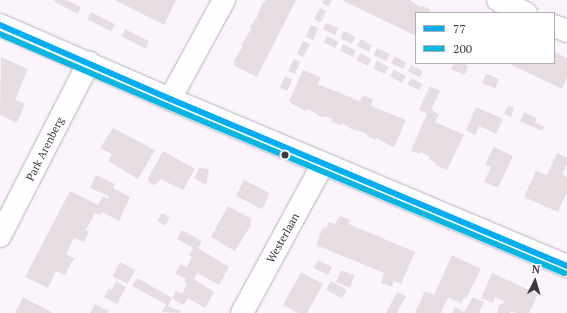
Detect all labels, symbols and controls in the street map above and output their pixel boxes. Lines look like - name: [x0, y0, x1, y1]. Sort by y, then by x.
- legend: [415, 12, 555, 64]
- text: 77: [453, 21, 466, 36]
- text: 200: [453, 41, 472, 56]
- street label: Park Arenberg: [23, 115, 67, 183]
- unlabelled marker: [280, 150, 290, 160]
- street label: Westerlaan: [264, 211, 302, 265]
- north arrow: [515, 261, 555, 301]
- text: N: [531, 262, 541, 276]

